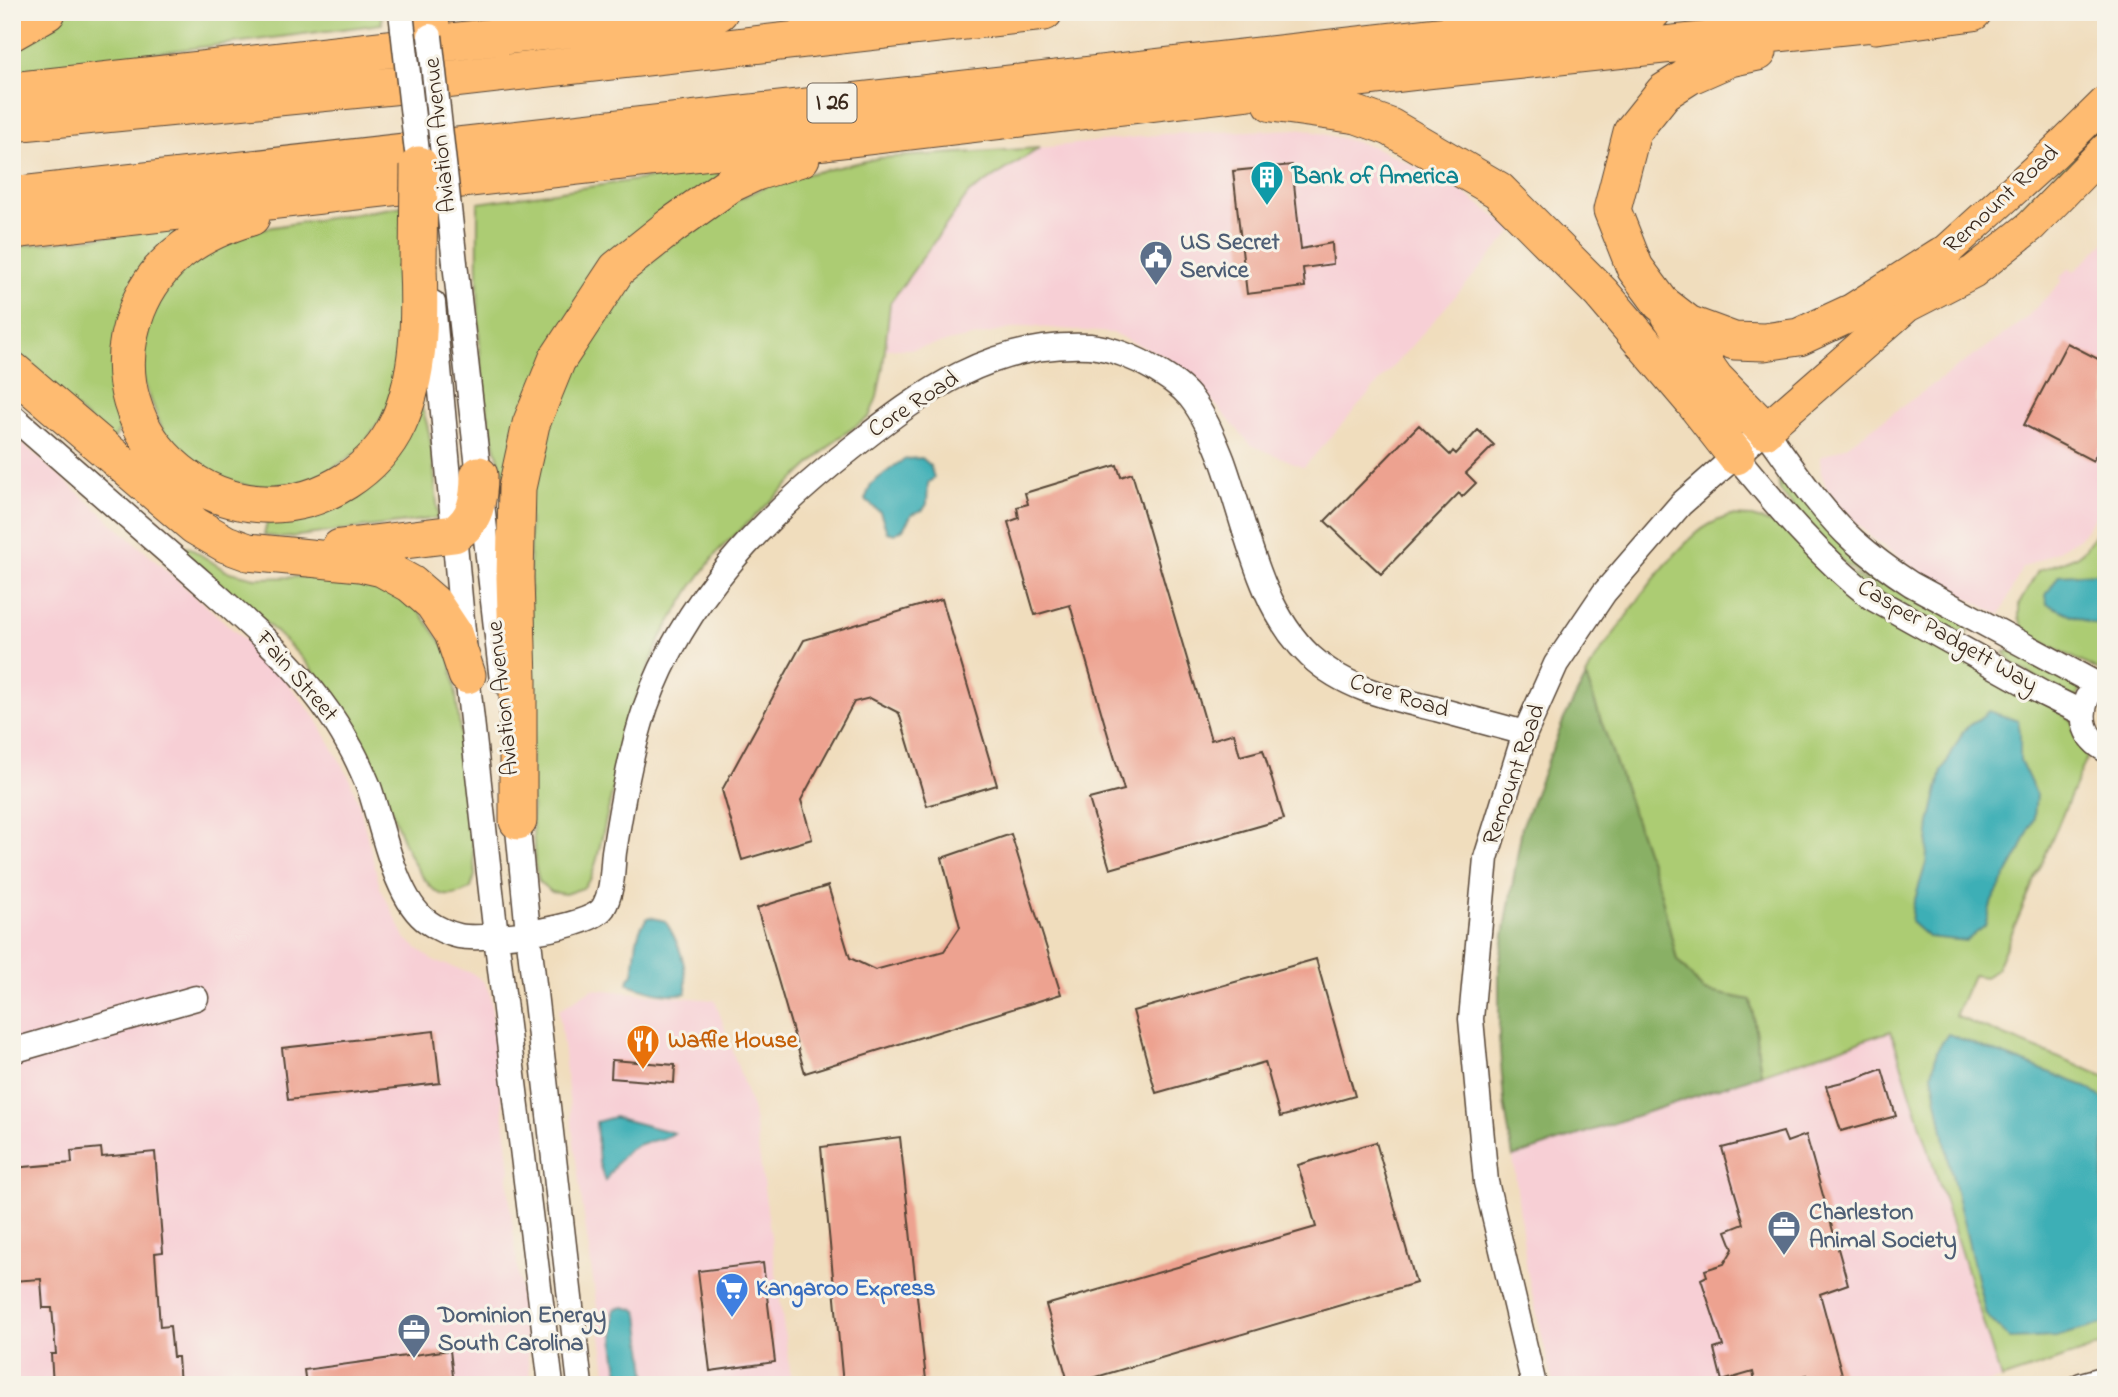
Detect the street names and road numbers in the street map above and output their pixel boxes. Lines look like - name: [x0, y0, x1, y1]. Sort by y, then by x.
- street label: Aviation Avenue: [415, 55, 467, 214]
- road number: I 26: [808, 83, 856, 122]
- street label: Remount Road: [1936, 137, 2068, 263]
- street label: Core Road: [862, 362, 967, 447]
- street label: Casper Padgett Way: [1850, 571, 2044, 704]
- street label: Aviation Avenue: [478, 618, 530, 777]
- street label: Fain Street: [246, 623, 346, 730]
- street label: Core Road: [1345, 665, 1453, 729]
- street label: Remount Road: [1475, 699, 1556, 850]

